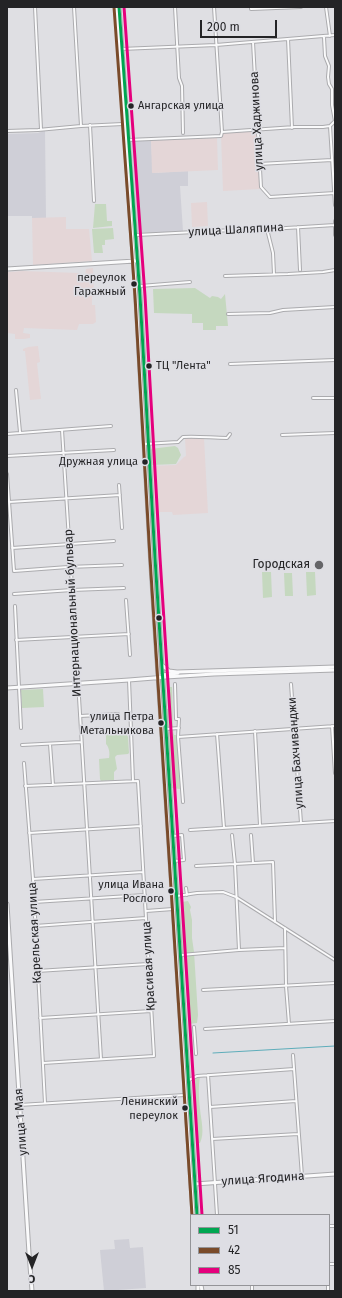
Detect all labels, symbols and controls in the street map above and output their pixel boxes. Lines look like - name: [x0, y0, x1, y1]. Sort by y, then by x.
- scale bar: [202, 12, 279, 38]
- text: 200 m: [207, 20, 240, 34]
- street label: улица Хаджинова: [247, 71, 267, 171]
- place label: Ангарская улица: [138, 99, 224, 113]
- marker: Ангарская улица: [126, 101, 136, 111]
- street label: улица Шаляпина: [188, 220, 284, 240]
- place label: переулок Гаражный: [74, 271, 126, 297]
- marker: переулок Гаражный: [129, 279, 139, 289]
- place label: ТЦ "Лента": [156, 359, 211, 373]
- marker: ТЦ "Лента": [144, 361, 154, 371]
- place label: Дружная улица: [59, 455, 138, 469]
- marker: Дружная улица: [140, 457, 150, 467]
- street label: Интернациональный бульвар: [61, 529, 85, 697]
- place label: Городская: [252, 558, 310, 572]
- marker: Городская: [313, 559, 325, 571]
- unlabelled marker: [154, 613, 164, 623]
- street label: улица Бахчиванджи: [285, 696, 307, 810]
- place label: улица Петра Метальникова: [80, 710, 154, 736]
- marker: улица Петра Метальникова: [156, 718, 166, 728]
- place label: улица Ивана Рослого: [98, 878, 164, 904]
- street label: Карельская улица: [25, 882, 45, 984]
- marker: улица Ивана Рослого: [166, 886, 176, 896]
- street label: Красивая улица: [139, 921, 159, 1011]
- street label: улица 1 Мая: [11, 1088, 31, 1156]
- place label: Ленинский переулок: [121, 1095, 178, 1121]
- marker: Ленинский переулок: [180, 1103, 190, 1113]
- street label: улица Ягодина: [221, 1169, 305, 1189]
- legend: [190, 1214, 330, 1286]
- text: 51: [228, 1223, 239, 1237]
- text: 42: [228, 1243, 240, 1257]
- north arrow: [12, 1246, 52, 1286]
- text: 85: [228, 1263, 241, 1277]
- text: С: [29, 1272, 35, 1285]

